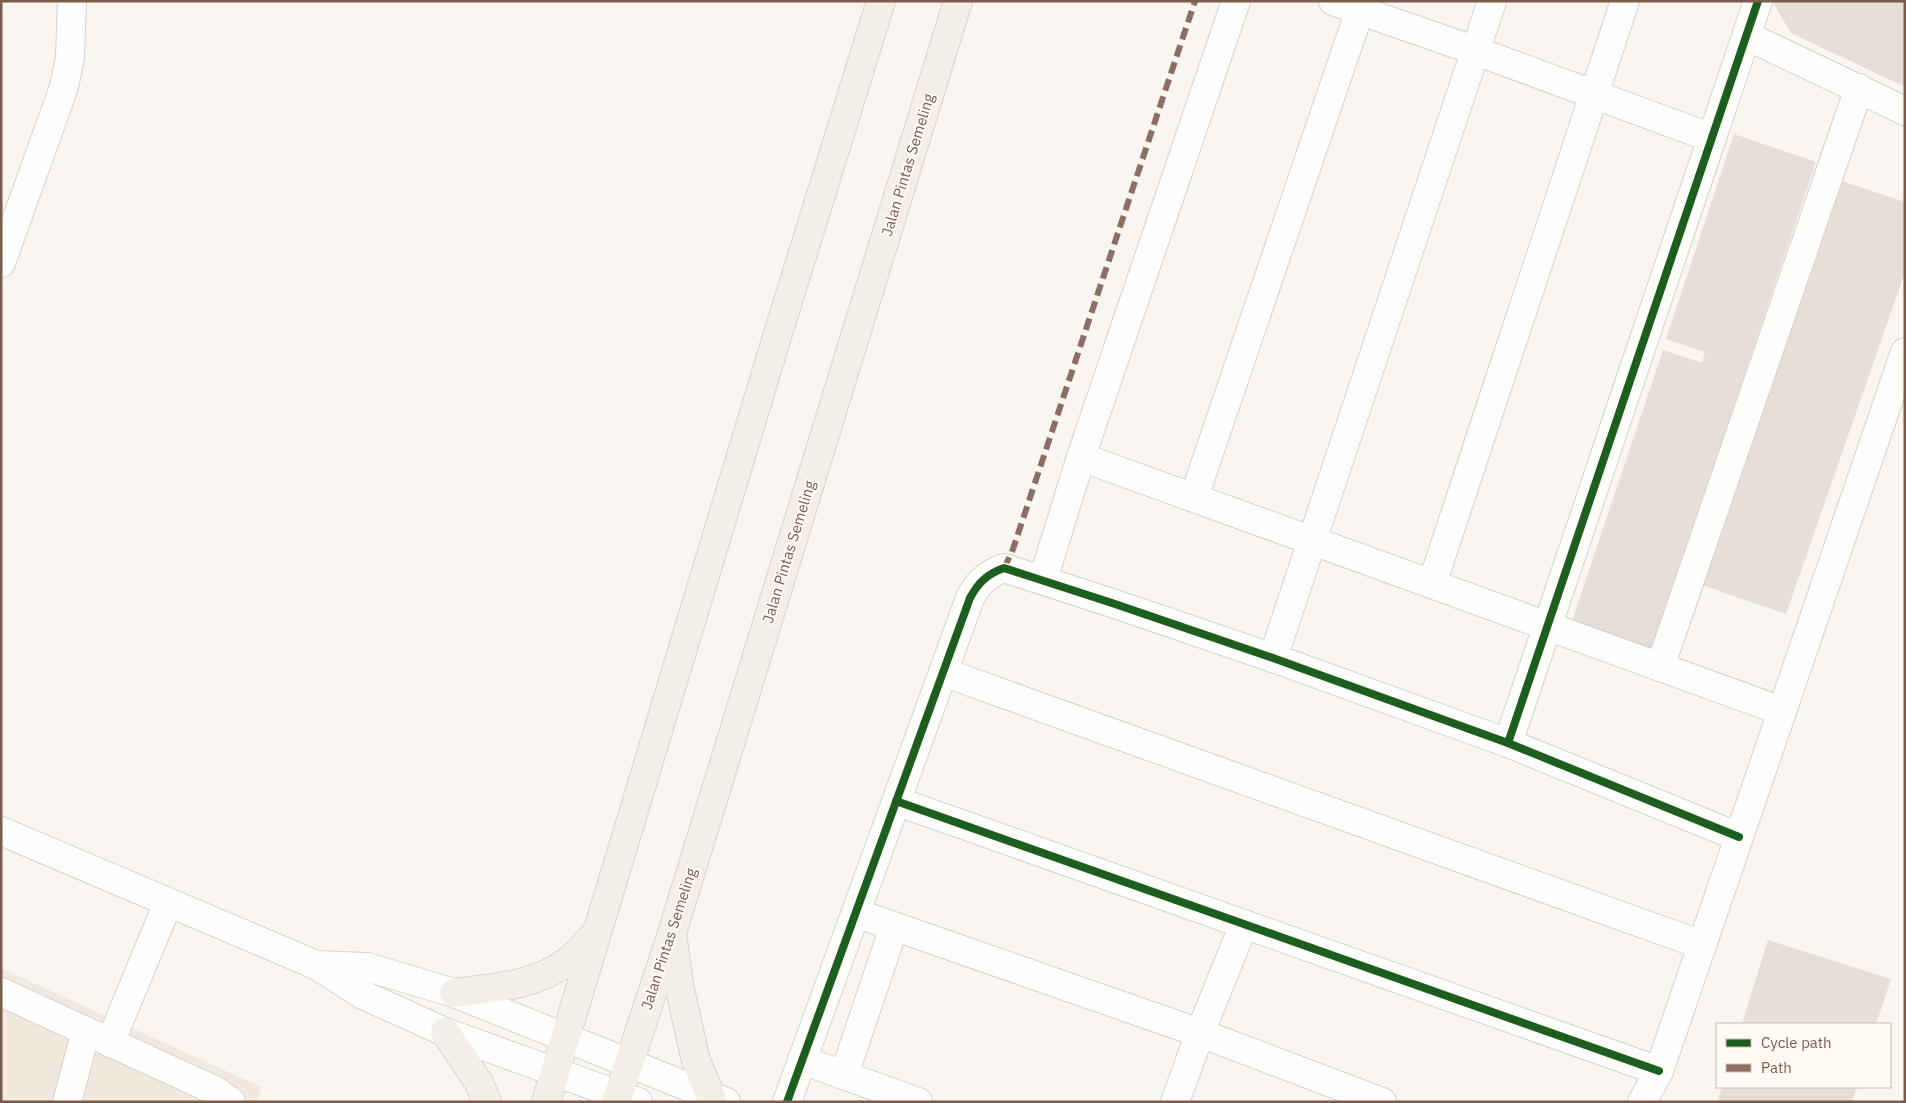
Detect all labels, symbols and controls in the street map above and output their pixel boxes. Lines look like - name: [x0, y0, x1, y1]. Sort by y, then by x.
- street label: Jalan Pintas Semeling: [877, 91, 938, 238]
- street label: Jalan Pintas Semeling: [758, 478, 819, 625]
- street label: Jalan Pintas Semeling: [637, 866, 700, 1012]
- legend: [1716, 1023, 1891, 1088]
- text: Cycle path: [1761, 1033, 1832, 1052]
- text: Path: [1761, 1058, 1792, 1077]

